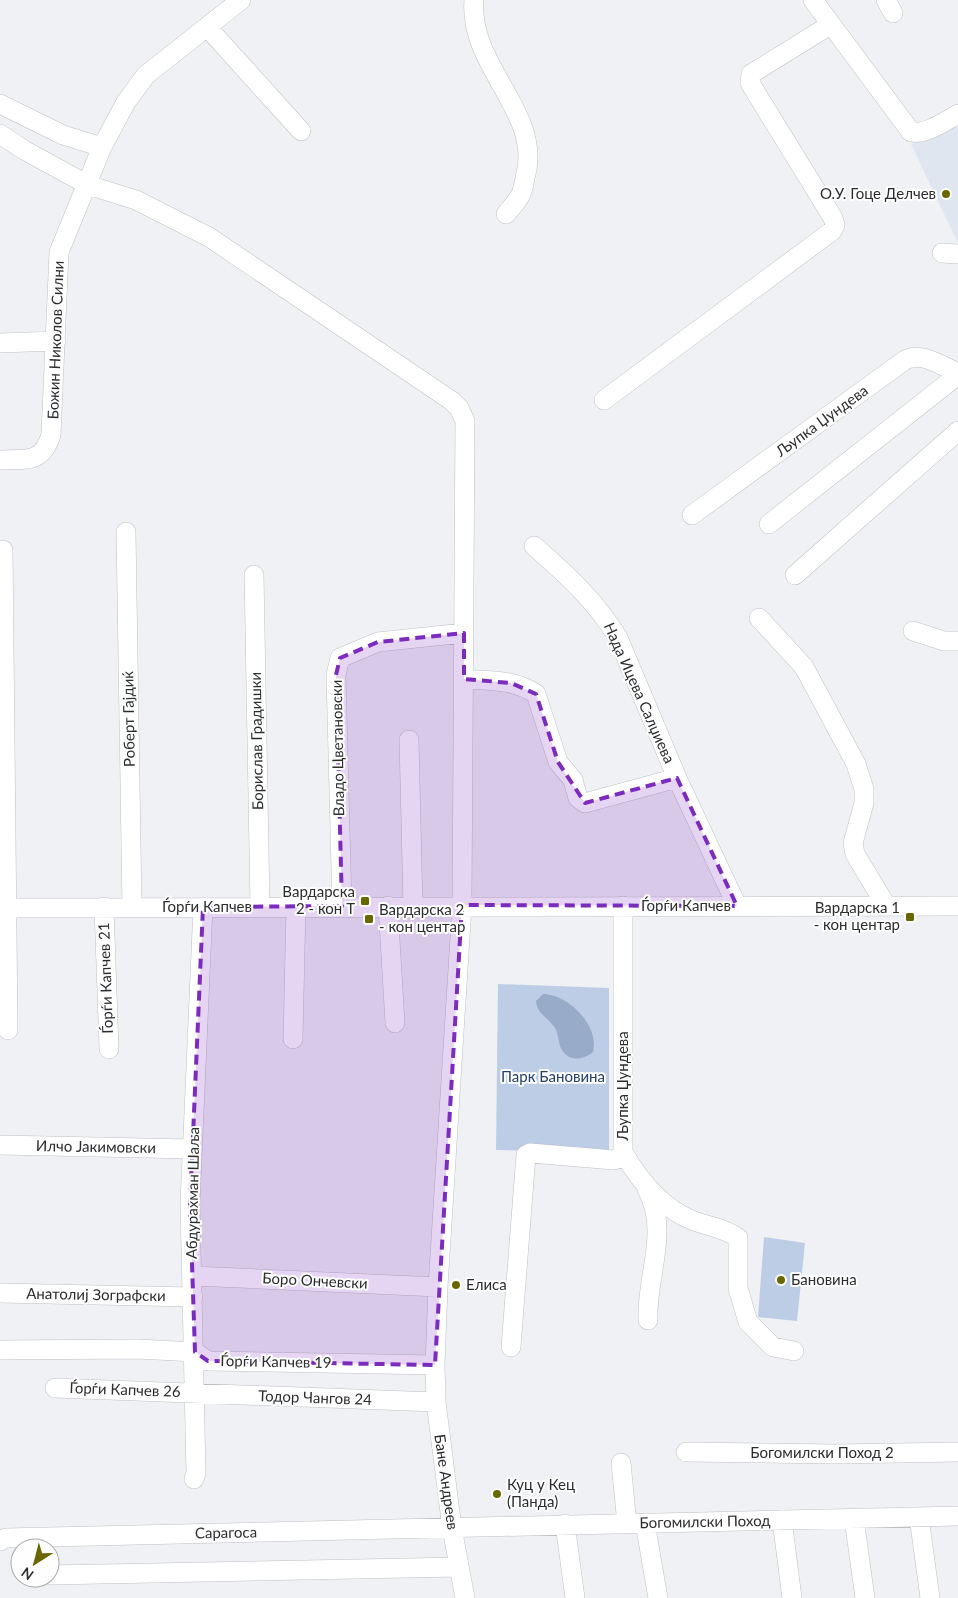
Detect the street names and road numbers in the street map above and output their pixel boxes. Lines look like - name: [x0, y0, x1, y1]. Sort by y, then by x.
- street label: Божин Николов Силни: [43, 260, 67, 420]
- street label: Љупка Џундева: [771, 381, 871, 460]
- street label: Нада Ицева Салџиева: [601, 619, 679, 766]
- street label: Роберт Гајдиќ: [118, 671, 138, 767]
- street label: Борислав Градишки: [246, 672, 266, 810]
- street label: Владо Цветановски: [327, 679, 347, 817]
- street label: Ѓорѓи Капчев: [641, 896, 731, 914]
- street label: Ѓорѓи Капчев: [162, 897, 252, 915]
- street label: Ѓорѓи Капчев 21: [94, 922, 116, 1034]
- street label: Љупка Џундева: [613, 1031, 631, 1142]
- street label: Абдурахман Шаља: [182, 1127, 202, 1259]
- street label: Илчо Јакимовски: [36, 1136, 156, 1156]
- street label: Боро Ончевски: [262, 1268, 368, 1292]
- street label: Анатолиј Зографски: [26, 1284, 166, 1304]
- street label: Ѓорѓи Капчев 19: [220, 1351, 332, 1371]
- street label: Ѓорѓи Капчев 26: [69, 1378, 181, 1400]
- street label: Тодор Чангов 24: [258, 1386, 372, 1408]
- street label: Бане Андреев: [431, 1433, 463, 1531]
- street label: Богомилски Поход 2: [750, 1443, 894, 1461]
- street label: Богомилски Поход: [639, 1511, 771, 1531]
- street label: Сарагоса: [195, 1522, 257, 1542]

